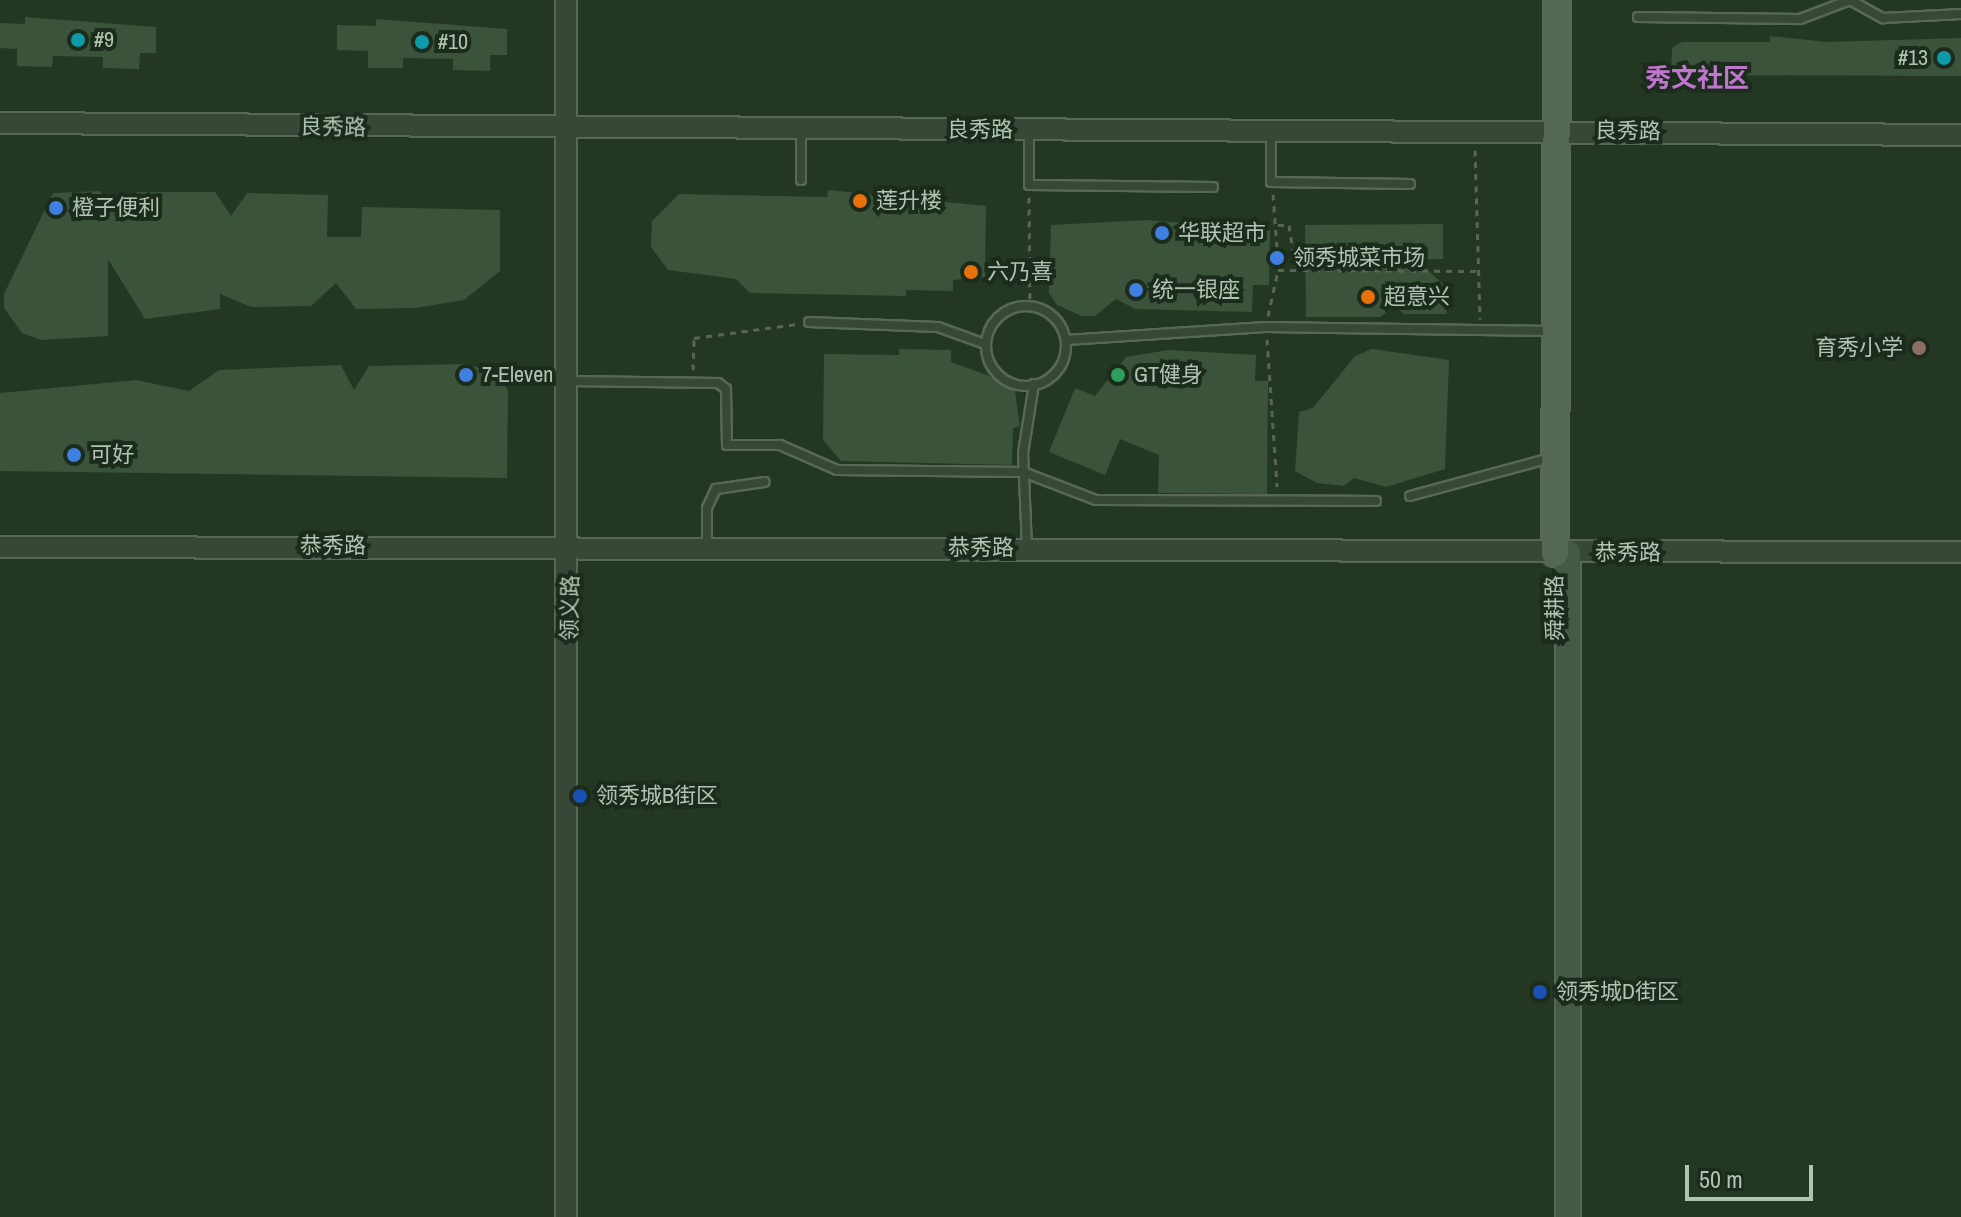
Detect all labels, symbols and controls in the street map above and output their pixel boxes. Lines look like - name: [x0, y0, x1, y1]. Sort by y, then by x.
- place label: #9: [94, 27, 114, 53]
- place label: #10: [438, 29, 468, 55]
- marker: #9: [69, 31, 87, 49]
- marker: #10: [413, 33, 431, 51]
- place label: #13: [1898, 45, 1928, 71]
- marker: #13: [1935, 49, 1953, 67]
- district label: 秀文社区: [1645, 62, 1749, 94]
- street label: 良秀路: [300, 113, 366, 141]
- street label: 良秀路: [947, 117, 1013, 143]
- street label: 良秀路: [1595, 117, 1661, 145]
- place label: 莲升楼: [876, 188, 942, 214]
- marker: 莲升楼: [851, 192, 869, 210]
- place label: 橙子便利: [72, 195, 160, 221]
- marker: 橙子便利: [47, 199, 65, 217]
- place label: 华联超市: [1178, 220, 1266, 246]
- marker: 华联超市: [1153, 224, 1171, 242]
- place label: 领秀城菜市场: [1293, 245, 1425, 271]
- marker: 领秀城菜市场: [1268, 249, 1286, 267]
- place label: 六乃喜: [987, 259, 1053, 285]
- marker: 六乃喜: [962, 263, 980, 281]
- place label: 统一银座: [1152, 277, 1240, 303]
- marker: 统一银座: [1127, 281, 1145, 299]
- place label: 超意兴: [1384, 284, 1450, 310]
- marker: 超意兴: [1359, 288, 1377, 306]
- place label: 育秀小学: [1815, 335, 1903, 361]
- marker: 育秀小学: [1910, 339, 1928, 357]
- place label: 7-Eleven: [482, 362, 553, 388]
- place label: GT健身: [1134, 362, 1203, 388]
- marker: 7-Eleven: [457, 366, 475, 384]
- marker: GT健身: [1109, 366, 1127, 384]
- place label: 可好: [90, 442, 134, 468]
- marker: 可好: [65, 446, 83, 464]
- street label: 恭秀路: [300, 533, 366, 559]
- street label: 恭秀路: [948, 535, 1014, 561]
- street label: 恭秀路: [1595, 540, 1661, 566]
- street label: 领义路: [556, 575, 584, 641]
- street label: 舜耕路: [1541, 575, 1569, 641]
- place label: 领秀城B街区: [596, 783, 718, 809]
- marker: 领秀城B街区: [571, 787, 589, 805]
- place label: 领秀城D街区: [1556, 979, 1679, 1005]
- marker: 领秀城D街区: [1531, 983, 1549, 1001]
- scale bar: [1689, 1149, 1817, 1199]
- text: 50 m: [1699, 1163, 1743, 1195]

